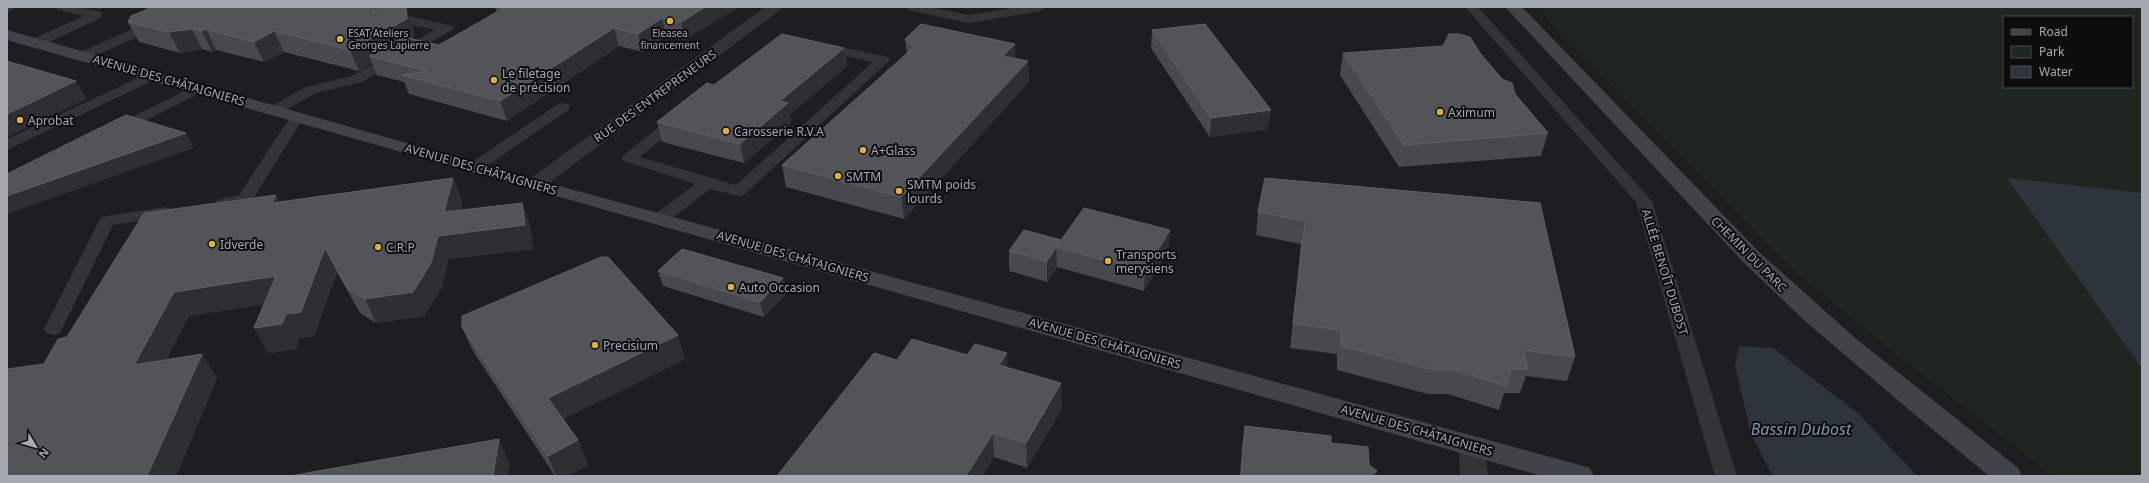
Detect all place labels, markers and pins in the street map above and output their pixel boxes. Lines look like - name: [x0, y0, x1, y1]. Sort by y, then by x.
- marker: Eleasea financement: [665, 16, 675, 26]
- place label: ESAT Ateliers Georges Lapierre: [348, 26, 429, 52]
- place label: Eleasea financement: [640, 26, 700, 52]
- marker: ESAT Ateliers Georges Lapierre: [335, 34, 345, 44]
- place label: Le filetage de précision: [502, 65, 571, 96]
- marker: Le filetage de précision: [489, 75, 499, 85]
- place label: Aximum: [1448, 104, 1495, 121]
- marker: Aximum: [1435, 107, 1445, 117]
- place label: Aprobat: [28, 112, 74, 129]
- marker: Aprobat: [15, 115, 25, 125]
- place label: Carosserie R.V.A: [734, 123, 824, 140]
- marker: Carosserie R.V.A: [721, 126, 731, 136]
- place label: A+Glass: [871, 142, 916, 159]
- marker: A+Glass: [858, 145, 868, 155]
- place label: SMTM: [846, 168, 881, 185]
- marker: SMTM: [833, 171, 843, 181]
- place label: SMTM poids lourds: [907, 176, 976, 207]
- marker: SMTM poids lourds: [894, 186, 904, 196]
- place label: Idverde: [220, 236, 263, 253]
- marker: Idverde: [207, 239, 217, 249]
- place label: C.R.P: [386, 239, 415, 256]
- marker: C.R.P: [373, 242, 383, 252]
- place label: Transports merysiens: [1116, 246, 1177, 277]
- marker: Transports merysiens: [1103, 256, 1113, 266]
- place label: Auto Occasion: [739, 279, 820, 296]
- marker: Auto Occasion: [726, 282, 736, 292]
- place label: Precisium: [603, 337, 658, 354]
- marker: Precisium: [590, 340, 600, 350]

